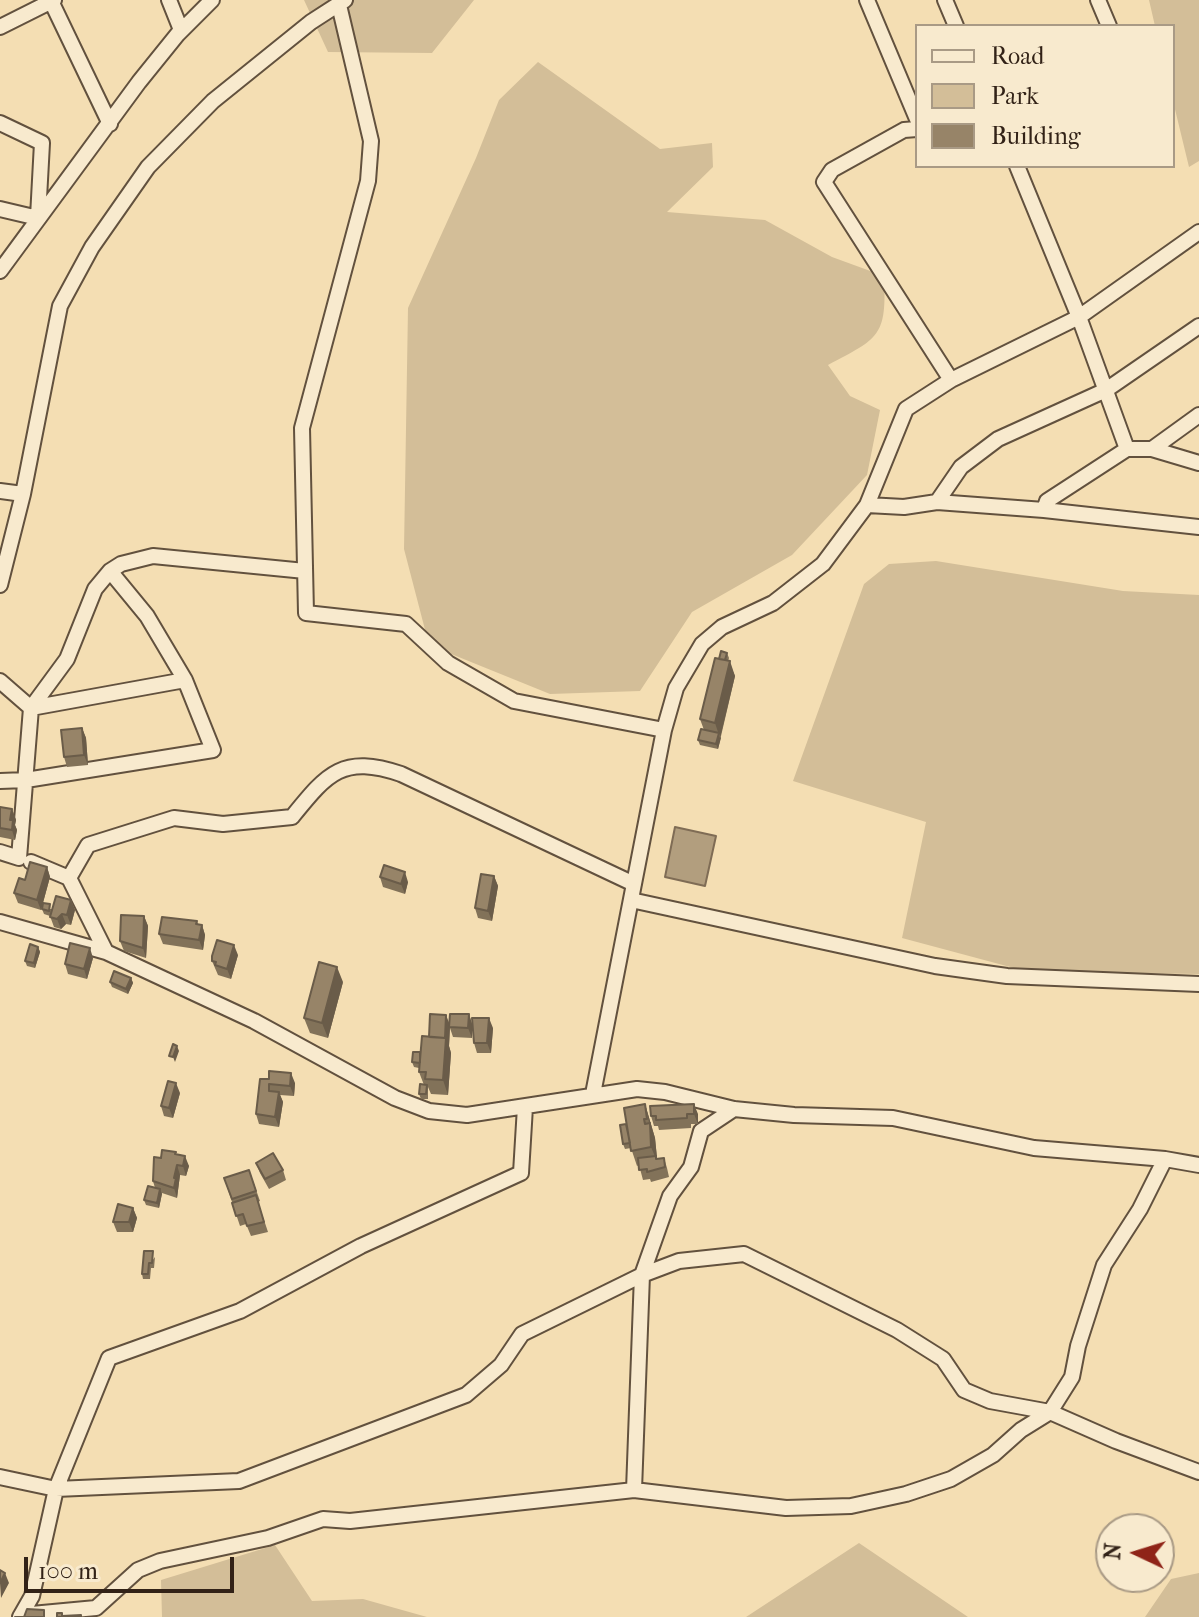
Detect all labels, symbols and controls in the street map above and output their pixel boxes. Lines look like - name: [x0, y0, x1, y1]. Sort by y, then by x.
- legend: [915, 24, 1175, 168]
- text: Road: [991, 42, 1044, 70]
- text: Park: [991, 82, 1039, 110]
- text: Building: [991, 122, 1081, 150]
- north arrow: [1095, 1513, 1175, 1593]
- scale bar: [28, 1541, 238, 1591]
- text: N: [1100, 1542, 1127, 1561]
- text: 100 m: [38, 1557, 98, 1585]

